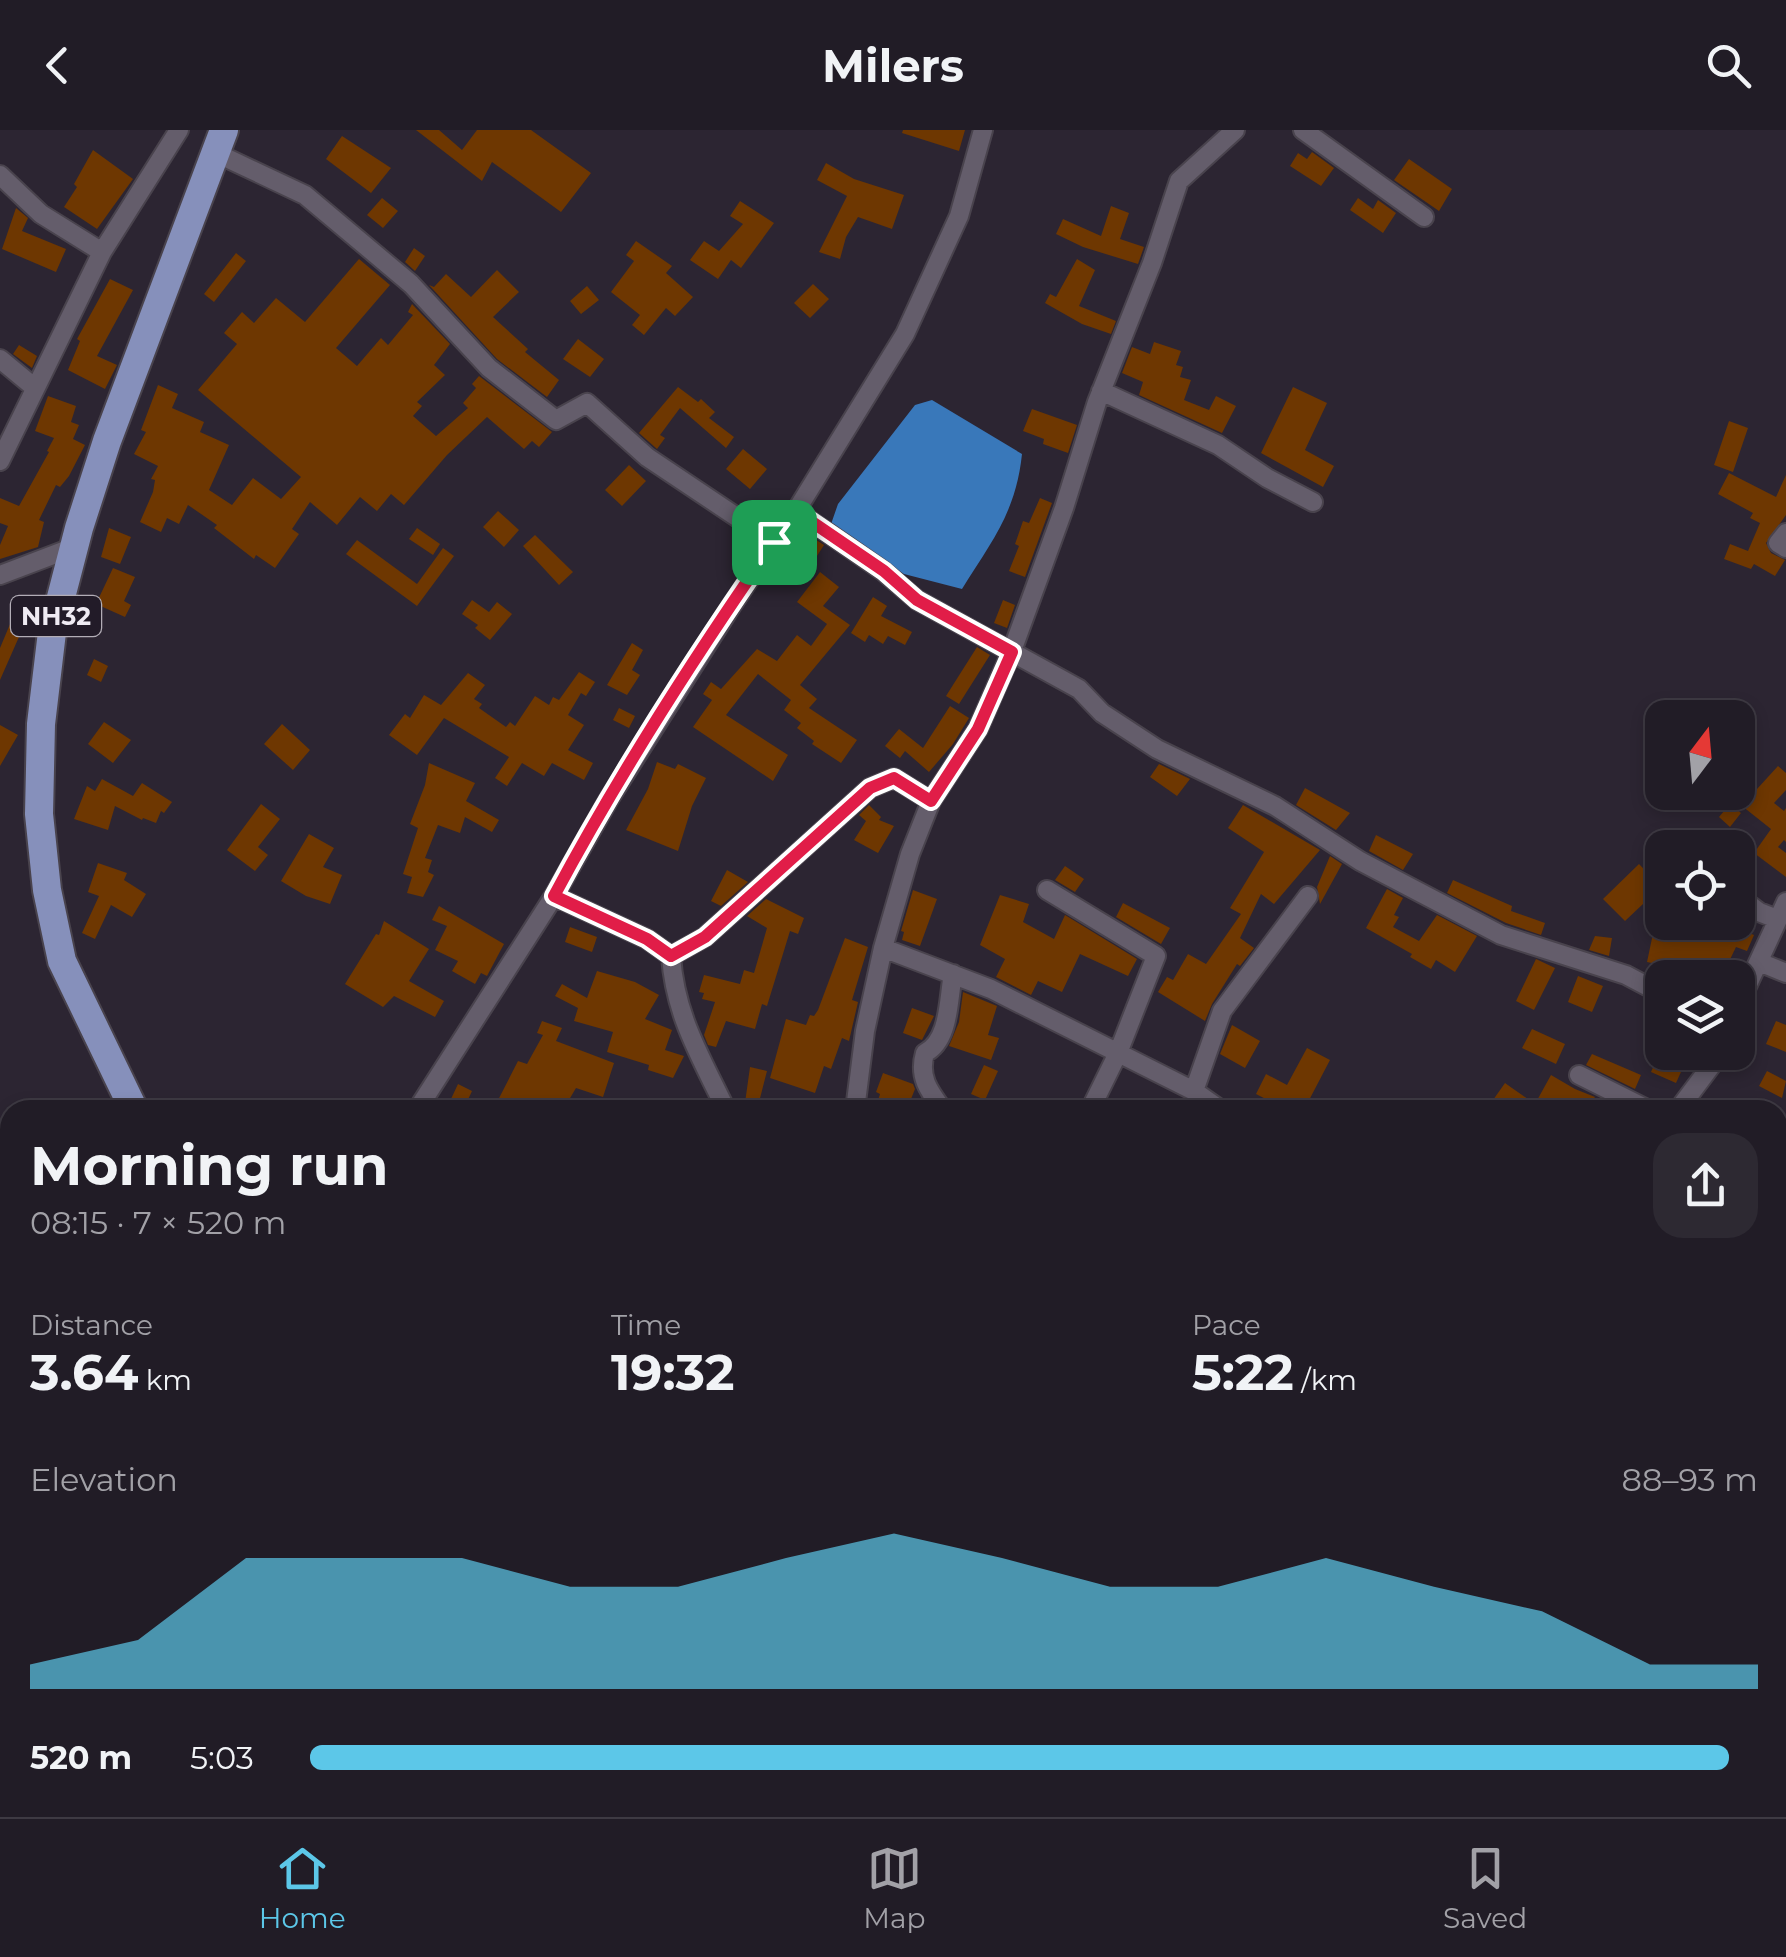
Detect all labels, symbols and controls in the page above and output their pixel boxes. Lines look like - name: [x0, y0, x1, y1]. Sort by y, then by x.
- icon: back: [30, 38, 85, 93]
- text: Milers: [822, 38, 964, 93]
- icon: search: [1701, 38, 1756, 93]
- pin: [732, 500, 817, 585]
- icon: arrive: [747, 515, 802, 570]
- road number: NH32: [11, 596, 101, 636]
- north arrow: [1645, 700, 1755, 810]
- map controls: [1645, 700, 1755, 1070]
- button: locate: [1645, 830, 1755, 940]
- button: layers: [1645, 960, 1755, 1070]
- text: Morning run: [30, 1132, 388, 1199]
- button: share: [1653, 1133, 1758, 1238]
- text: 08:15 · 7 × 520 m: [30, 1203, 286, 1242]
- text: Distance: [30, 1308, 153, 1342]
- text: Time: [611, 1308, 681, 1342]
- text: Pace: [1192, 1308, 1261, 1342]
- text: 3.64: [30, 1342, 138, 1403]
- text: 19:32: [611, 1342, 734, 1403]
- text: 5:22: [1192, 1342, 1294, 1403]
- text: km: [138, 1363, 192, 1397]
- text: /km: [1294, 1363, 1357, 1397]
- text: Elevation: [30, 1460, 178, 1499]
- text: 88–93 m: [1622, 1460, 1758, 1499]
- text: 520 m: [30, 1738, 132, 1777]
- text: 5:03: [190, 1738, 254, 1777]
- tab: Home: [259, 1841, 346, 1935]
- tab: Map: [863, 1841, 926, 1935]
- tab: Saved: [1443, 1841, 1527, 1935]

